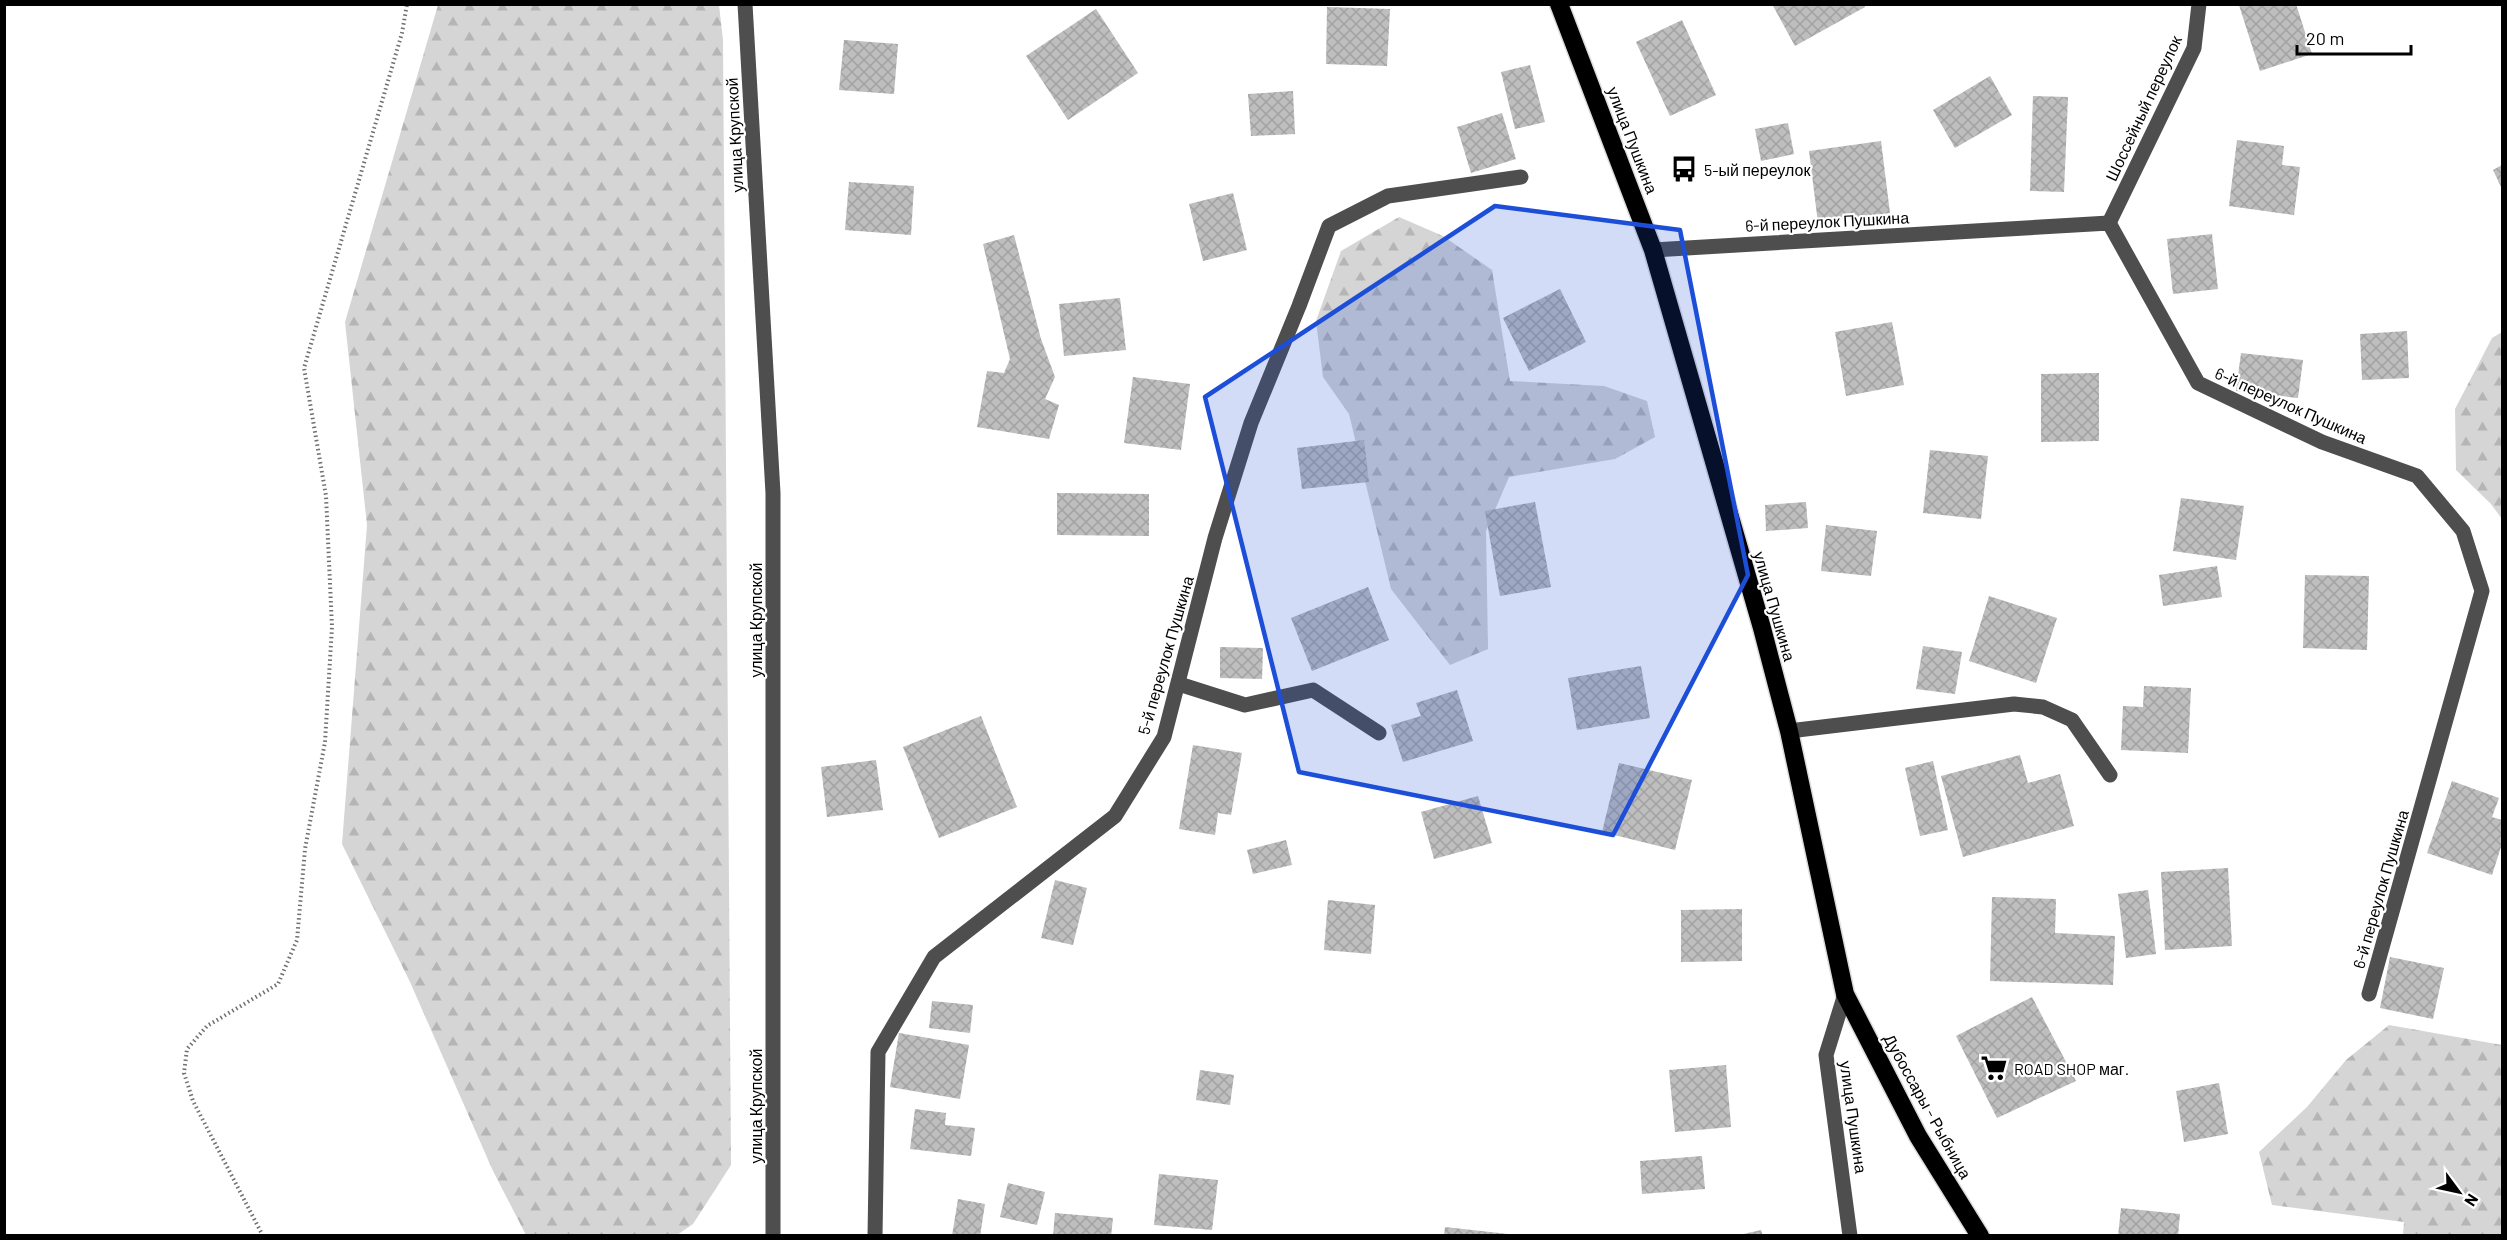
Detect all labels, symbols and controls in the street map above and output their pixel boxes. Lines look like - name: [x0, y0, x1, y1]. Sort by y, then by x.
- scale bar: [2297, 18, 2411, 56]
- text: 20 m: [2306, 27, 2344, 49]
- street label: Шоссейный переулок: [2101, 31, 2185, 184]
- street label: улица Крупской: [722, 77, 746, 193]
- street label: улица Пушкина: [1604, 84, 1662, 196]
- bus stop icon: 5-ый переулок: [1669, 154, 1699, 184]
- place label: 5-ый переулок: [1704, 160, 1811, 179]
- street label: 6-й переулок Пушкина: [1745, 207, 1910, 235]
- street label: 6-й переулок Пушкина: [2212, 363, 2370, 447]
- street label: улица Пушкина: [1750, 549, 1800, 663]
- street label: улица Крупской: [746, 563, 765, 677]
- street label: 5-й переулок Пушкина: [1133, 573, 1197, 737]
- street label: 6-й переулок Пушкина: [2348, 807, 2412, 971]
- street label: Дубоссары - Рыбница: [1880, 1030, 1976, 1182]
- street label: улица Крупской: [746, 1049, 765, 1163]
- supermarket icon: ROAD SHOP маг.: [1979, 1053, 2009, 1083]
- place label: ROAD SHOP маг.: [2014, 1059, 2129, 1078]
- street label: улица Пушкина: [1837, 1060, 1871, 1174]
- north arrow: [2429, 1162, 2489, 1222]
- text: N: [2461, 1191, 2483, 1210]

